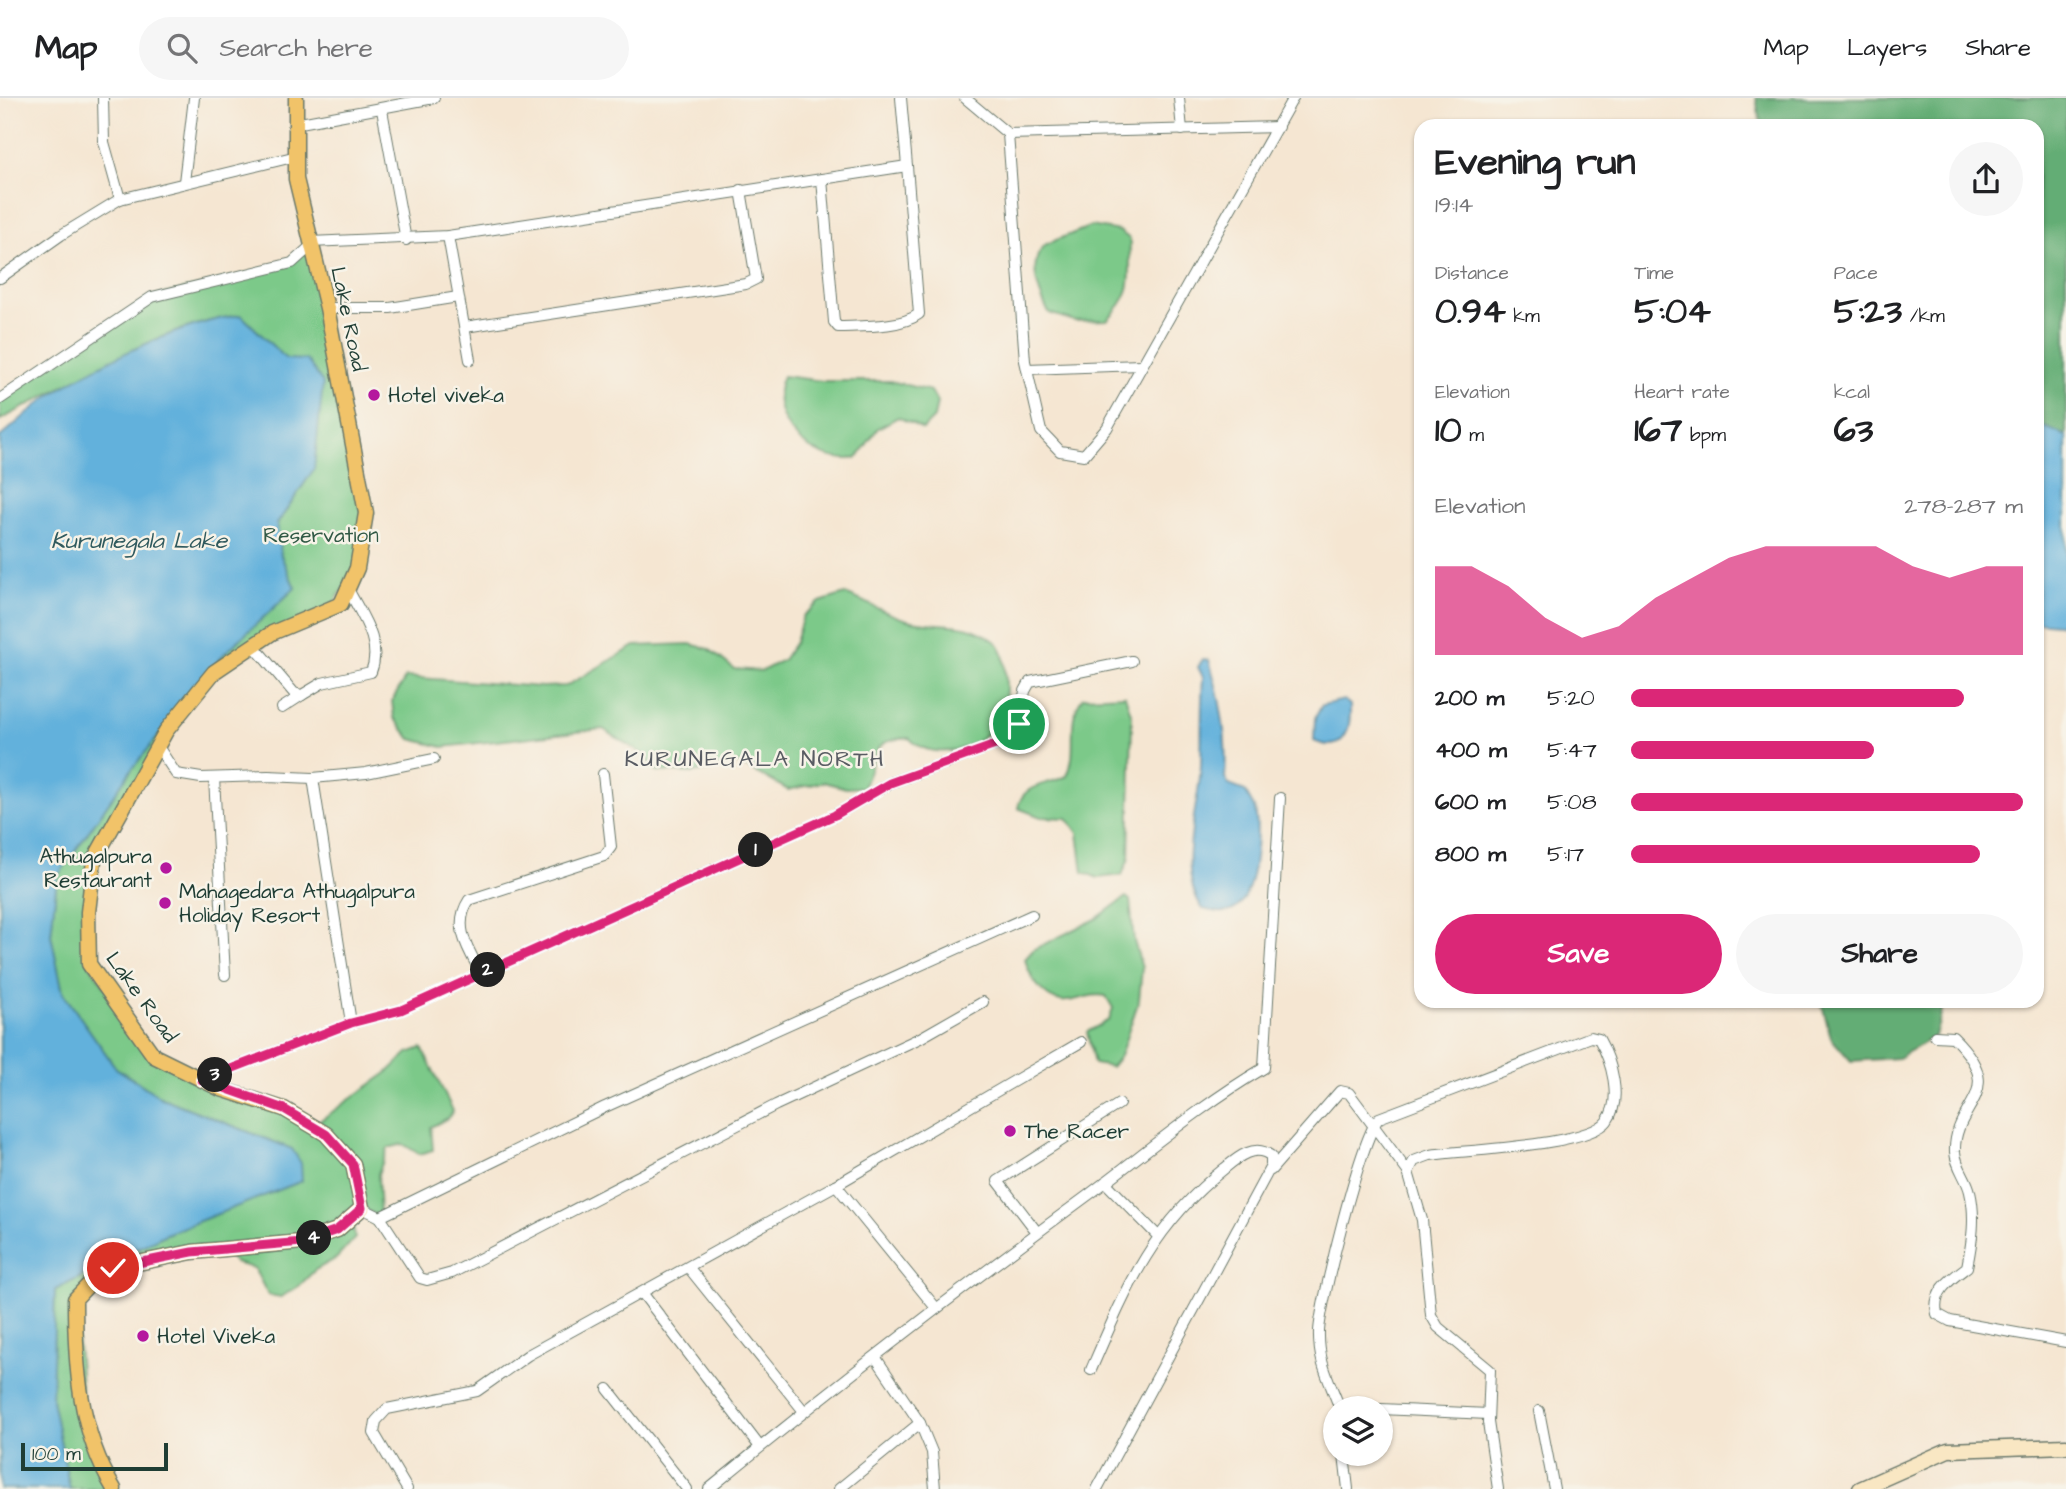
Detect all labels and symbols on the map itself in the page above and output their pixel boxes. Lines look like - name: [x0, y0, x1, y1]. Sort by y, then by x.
- street label: Lake Road: [323, 264, 374, 374]
- place label: Hotel viveka: [388, 381, 504, 410]
- marker: Hotel viveka: [366, 387, 382, 403]
- park label: Reservation: [263, 521, 379, 550]
- water label: Kurunegala Lake: [51, 525, 229, 558]
- pin: [989, 694, 1049, 754]
- district label: KURUNEGALA NORTH: [624, 743, 886, 775]
- pin: 1: [738, 832, 774, 868]
- place label: Athugalpura Restaurant: [40, 842, 152, 895]
- marker: Athugalpura Restaurant: [158, 860, 174, 876]
- place label: Mahagedara Athugalpura Holiday Resort: [179, 877, 415, 932]
- marker: Mahagedara Athugalpura Holiday Resort: [157, 895, 173, 911]
- street label: Lake Road: [99, 946, 185, 1049]
- pin: 2: [470, 952, 505, 988]
- pin: 3: [198, 1058, 232, 1093]
- place label: The Racer: [1024, 1117, 1130, 1146]
- marker: The Racer: [1002, 1123, 1018, 1139]
- pin: 4: [296, 1220, 332, 1256]
- pin: [83, 1238, 143, 1298]
- place label: Hotel Viveka: [157, 1322, 276, 1351]
- marker: Hotel Viveka: [135, 1328, 151, 1344]
- scale bar: [21, 1440, 168, 1472]

